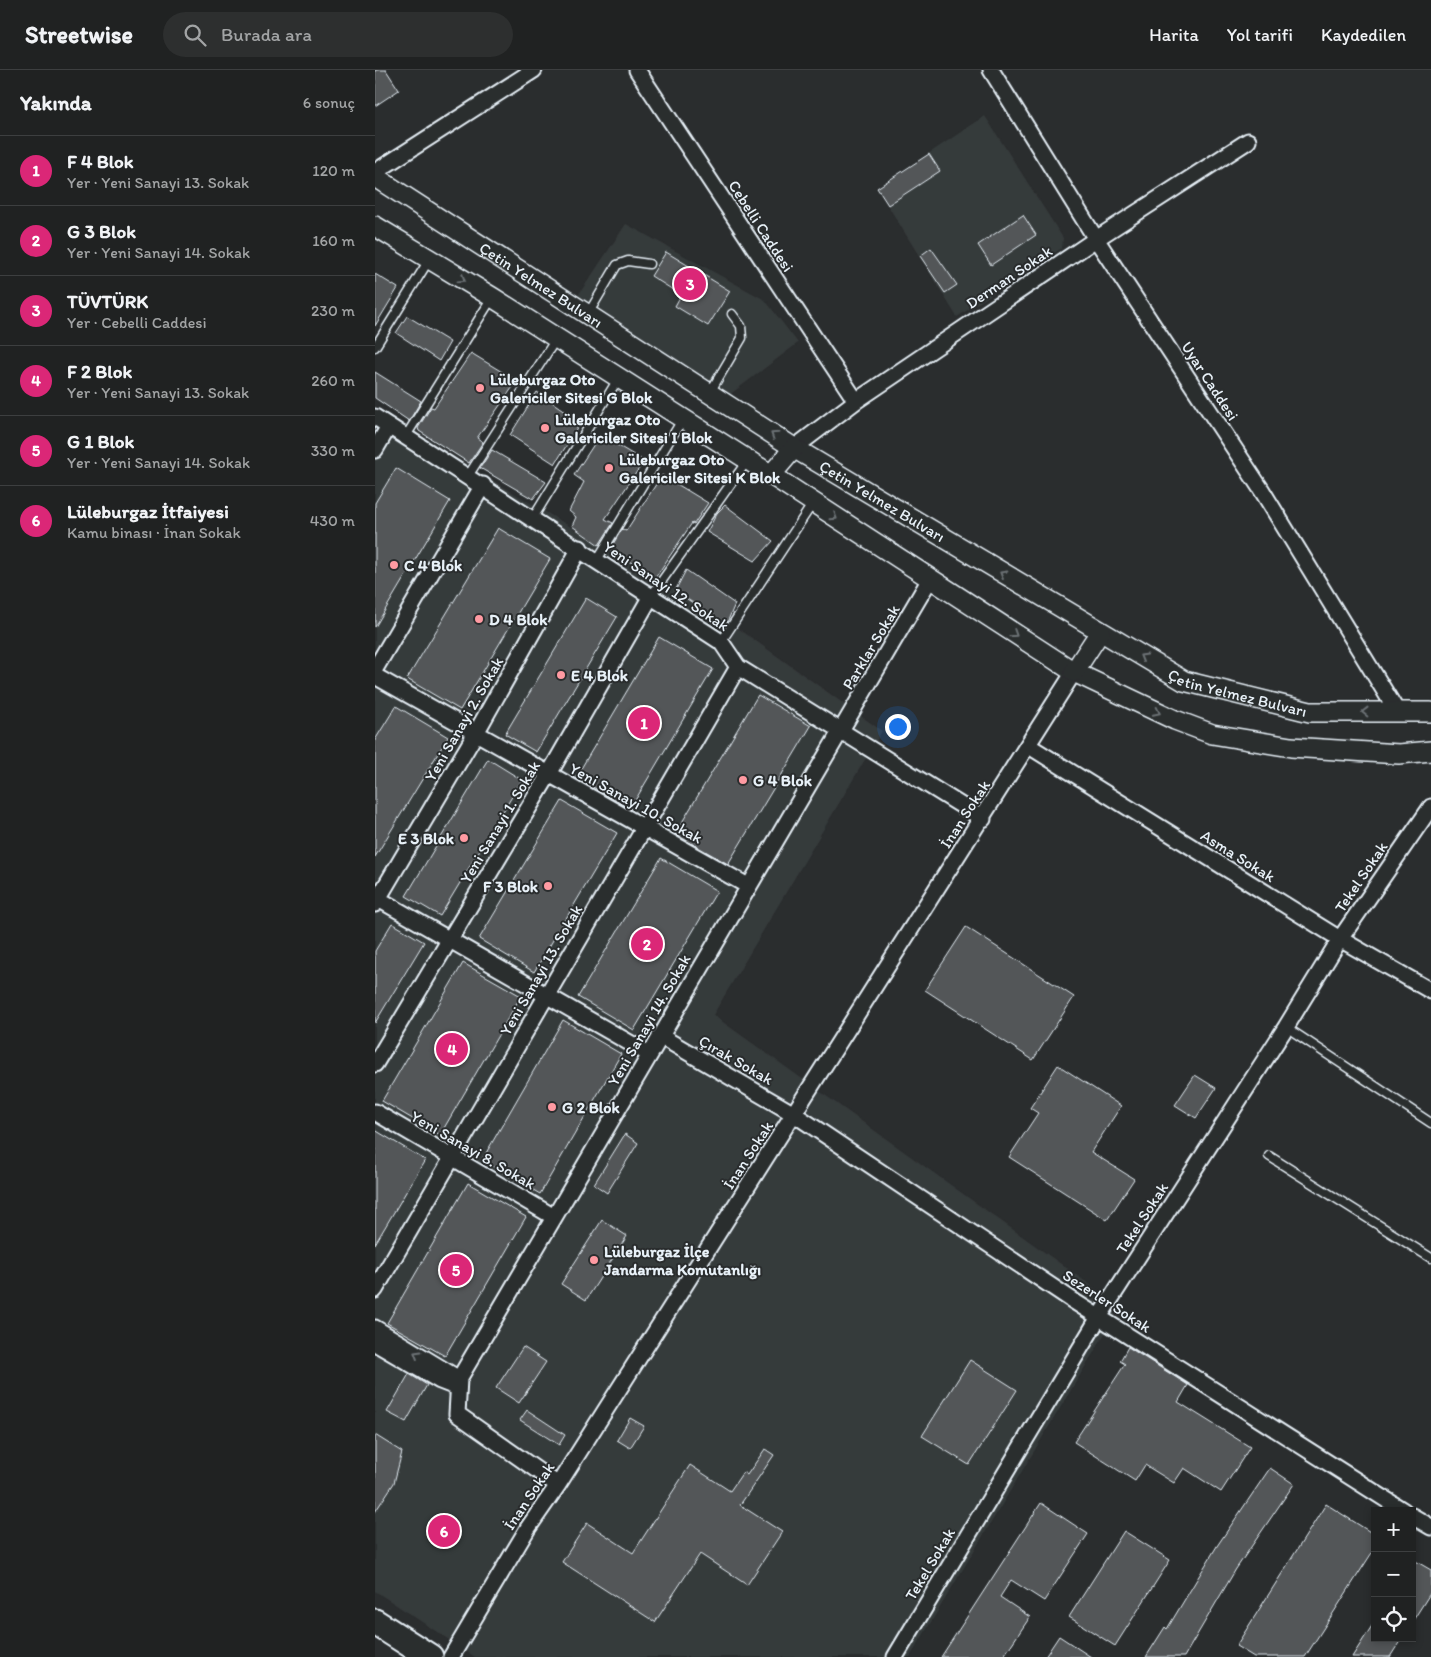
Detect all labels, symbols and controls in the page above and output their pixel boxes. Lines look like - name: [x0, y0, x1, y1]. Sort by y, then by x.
- search box: [163, 12, 513, 57]
- text: Streetwise: [25, 20, 133, 49]
- icon: search: [181, 21, 209, 49]
- text: Burada ara: [221, 23, 312, 46]
- text: Harita: [1149, 24, 1199, 46]
- text: Yol tarifi: [1227, 24, 1293, 46]
- text: Kaydedilen: [1321, 24, 1406, 46]
- text: Yakında: [20, 90, 92, 115]
- text: 6 sonuç: [303, 93, 355, 112]
- text: F 4 Blok: [67, 150, 134, 173]
- text: 1: [32, 161, 40, 180]
- text: 120 m: [312, 161, 355, 180]
- text: Yer · Yeni Sanayi 13. Sokak: [67, 173, 249, 192]
- street label: Cebelli Caddesi: [724, 177, 798, 275]
- text: G 3 Blok: [67, 220, 136, 243]
- text: 2: [32, 231, 40, 250]
- text: 160 m: [312, 231, 355, 250]
- street label: Çetin Yelmez Bulvarı: [476, 238, 606, 331]
- street label: Derman Sokak: [962, 241, 1056, 313]
- text: Yer · Yeni Sanayi 14. Sokak: [67, 243, 250, 262]
- pin: 3: [674, 265, 706, 303]
- one-way arrow: [456, 272, 465, 282]
- text: TÜVTÜRK: [67, 290, 148, 313]
- text: 3: [32, 301, 40, 320]
- text: 230 m: [311, 301, 355, 320]
- text: Yer · Cebelli Caddesi: [67, 313, 207, 332]
- street label: Uyar Caddesi: [1177, 338, 1243, 424]
- text: F 2 Blok: [67, 360, 132, 383]
- place label: Lüleburgaz Oto Galericiler Sitesi G Blok: [490, 370, 653, 407]
- text: 4: [31, 371, 41, 390]
- text: 260 m: [311, 371, 355, 390]
- marker: Lüleburgaz Oto Galericiler Sitesi G Blok: [474, 382, 486, 394]
- text: Yer · Yeni Sanayi 13. Sokak: [67, 383, 249, 402]
- place label: Lüleburgaz Oto Galericiler Sitesi I Blok: [555, 410, 713, 447]
- marker: Lüleburgaz Oto Galericiler Sitesi I Blok: [539, 422, 551, 434]
- text: G 1 Blok: [67, 430, 134, 453]
- one-way arrow: [770, 432, 779, 442]
- text: 5: [32, 441, 40, 460]
- text: 330 m: [311, 441, 355, 460]
- place label: Lüleburgaz Oto Galericiler Sitesi K Blok: [619, 450, 781, 487]
- text: Yer · Yeni Sanayi 14. Sokak: [67, 453, 250, 472]
- street label: Çetin Yelmez Bulvarı: [816, 456, 949, 546]
- marker: Lüleburgaz Oto Galericiler Sitesi K Blok: [603, 462, 615, 474]
- text: Lüleburgaz İtfaiyesi: [67, 500, 229, 523]
- text: 6: [32, 511, 40, 530]
- text: 430 m: [310, 511, 355, 530]
- one-way arrow: [829, 511, 838, 520]
- text: Kamu binası · İnan Sokak: [67, 523, 241, 542]
- street label: Yeni Sanayi 12. Sokak: [599, 537, 733, 635]
- place label: C 4 Blok: [404, 556, 463, 575]
- marker: C 4 Blok: [388, 559, 400, 571]
- one-way arrow: [999, 570, 1008, 580]
- street label: Parklar Sokak: [838, 600, 904, 693]
- place label: D 4 Blok: [489, 610, 548, 629]
- marker: D 4 Blok: [473, 613, 485, 625]
- one-way arrow: [1009, 628, 1018, 638]
- street label: Yeni Sanayi 2. Sokak: [421, 653, 507, 785]
- one-way arrow: [1139, 653, 1148, 663]
- street label: Çetin Yelmez Bulvarı: [1165, 664, 1309, 720]
- place label: E 4 Blok: [571, 666, 629, 685]
- marker: E 4 Blok: [555, 669, 567, 681]
- pin: 1: [628, 704, 660, 742]
- one-way arrow: [1152, 706, 1161, 716]
- one-way arrow: [1361, 707, 1368, 717]
- your location: [885, 714, 911, 740]
- street label: Yeni Sanayi 1. Sokak: [456, 757, 544, 887]
- street label: Yeni Sanayi 10. Sokak: [566, 759, 706, 847]
- place label: G 4 Blok: [753, 771, 813, 790]
- marker: G 4 Blok: [737, 774, 749, 786]
- street label: İnan Sokak: [936, 776, 994, 852]
- street label: Asma Sokak: [1197, 826, 1279, 887]
- place label: E 3 Blok: [398, 829, 455, 848]
- marker: E 3 Blok: [458, 832, 470, 844]
- street label: Tekel Sokak: [1330, 838, 1392, 916]
- place label: F 3 Blok: [483, 877, 539, 896]
- marker: F 3 Blok: [542, 880, 554, 892]
- street label: Yeni Sanayi 13. Sokak: [496, 901, 586, 1039]
- pin: 2: [631, 925, 663, 963]
- street label: Yeni Sanayi 14. Sokak: [604, 951, 694, 1089]
- pin: 4: [436, 1030, 468, 1068]
- street label: Çırak Sokak: [695, 1031, 777, 1089]
- place label: G 2 Blok: [562, 1098, 620, 1117]
- marker: G 2 Blok: [546, 1101, 558, 1113]
- street label: Yeni Sanayi 8. Sokak: [407, 1106, 539, 1194]
- street label: İnan Sokak: [719, 1117, 777, 1193]
- street label: Tekel Sokak: [1112, 1178, 1172, 1257]
- place label: Lüleburgaz İlçe Jandarma Komutanlığı: [603, 1242, 761, 1280]
- pin: 5: [440, 1251, 472, 1289]
- marker: Lüleburgaz İlçe Jandarma Komutanlığı: [588, 1254, 600, 1266]
- street label: Sezerler Sokak: [1059, 1265, 1155, 1337]
- one-way arrow: [414, 1350, 423, 1360]
- street label: İnan Sokak: [499, 1458, 559, 1533]
- map controls: [1371, 1507, 1416, 1642]
- button: +: [1371, 1507, 1416, 1552]
- pin: 6: [428, 1512, 460, 1550]
- street label: Tekel Sokak: [901, 1524, 959, 1604]
- button: −: [1371, 1552, 1416, 1597]
- button: locate: [1371, 1597, 1416, 1642]

